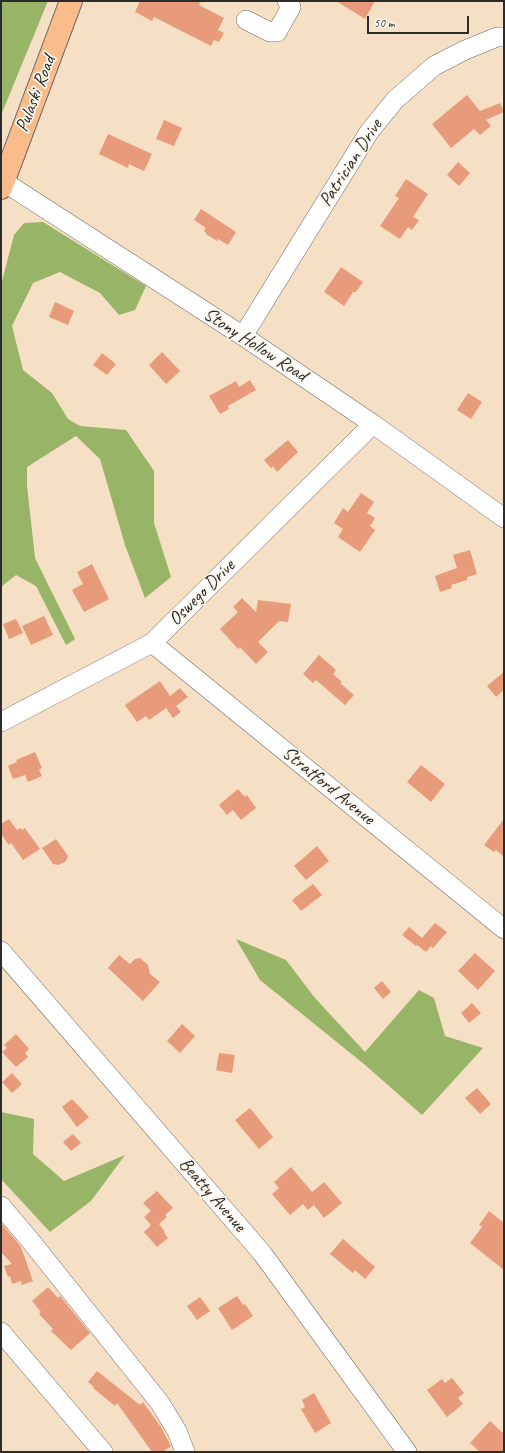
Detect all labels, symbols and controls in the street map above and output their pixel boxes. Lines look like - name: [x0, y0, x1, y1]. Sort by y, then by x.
- scale bar: [369, 8, 471, 34]
- text: 50 m: [374, 15, 394, 31]
- street label: Pulaski Road: [11, 53, 61, 135]
- street label: Patrician Drive: [314, 115, 388, 211]
- street label: Stony Hollow Road: [199, 303, 311, 387]
- street label: Oswego Drive: [164, 555, 240, 631]
- street label: Stratford Avenue: [277, 742, 379, 830]
- street label: Beatty Avenue: [174, 1153, 250, 1237]

